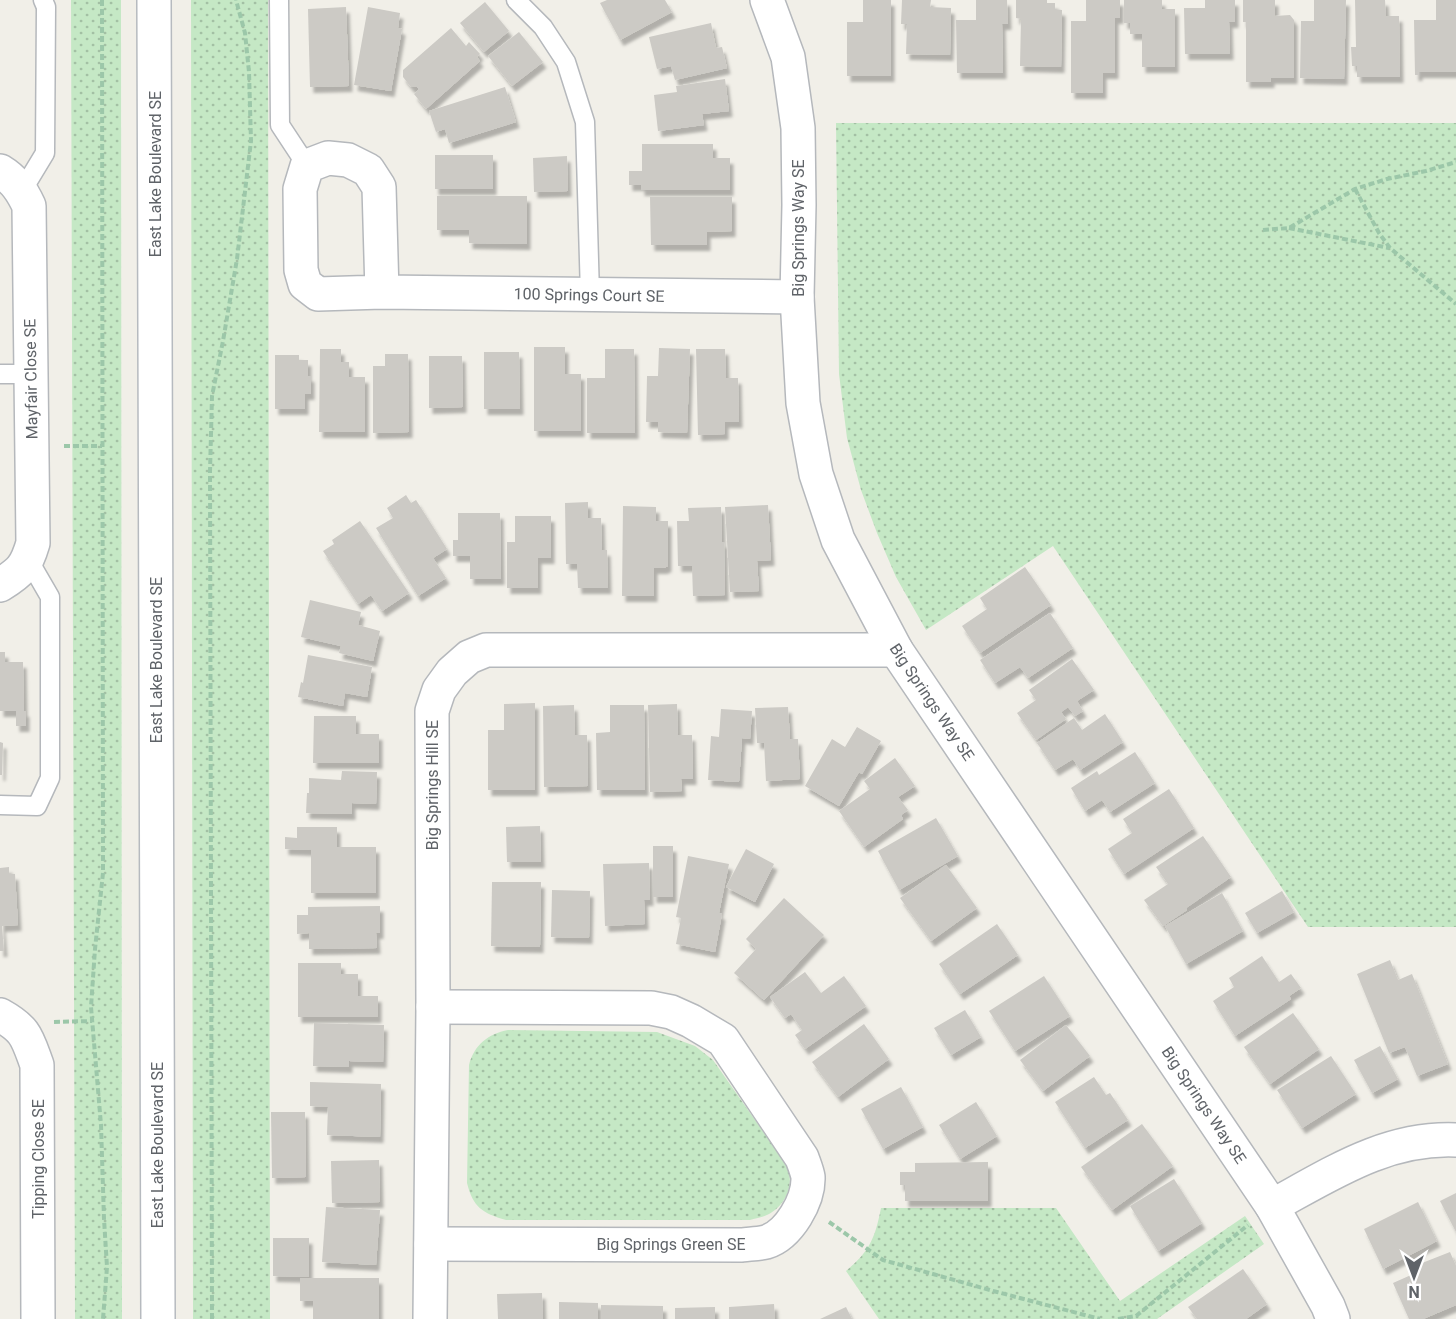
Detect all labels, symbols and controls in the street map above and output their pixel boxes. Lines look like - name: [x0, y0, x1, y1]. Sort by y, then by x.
- street label: East Lake Boulevard SE: [146, 91, 165, 257]
- street label: Big Springs Way SE: [789, 159, 808, 297]
- street label: 100 Springs Court SE: [513, 284, 665, 306]
- street label: Mayfair Close SE: [20, 319, 42, 439]
- street label: East Lake Boulevard SE: [147, 577, 166, 743]
- street label: Big Springs Way SE: [886, 640, 978, 764]
- street label: Big Springs Hill SE: [423, 720, 442, 850]
- street label: Big Springs Way SE: [1158, 1043, 1250, 1167]
- street label: East Lake Boulevard SE: [148, 1062, 167, 1228]
- street label: Tipping Close SE: [29, 1099, 48, 1219]
- street label: Big Springs Green SE: [596, 1235, 746, 1254]
- north arrow: [1384, 1247, 1444, 1307]
- text: N: [1408, 1282, 1420, 1301]

